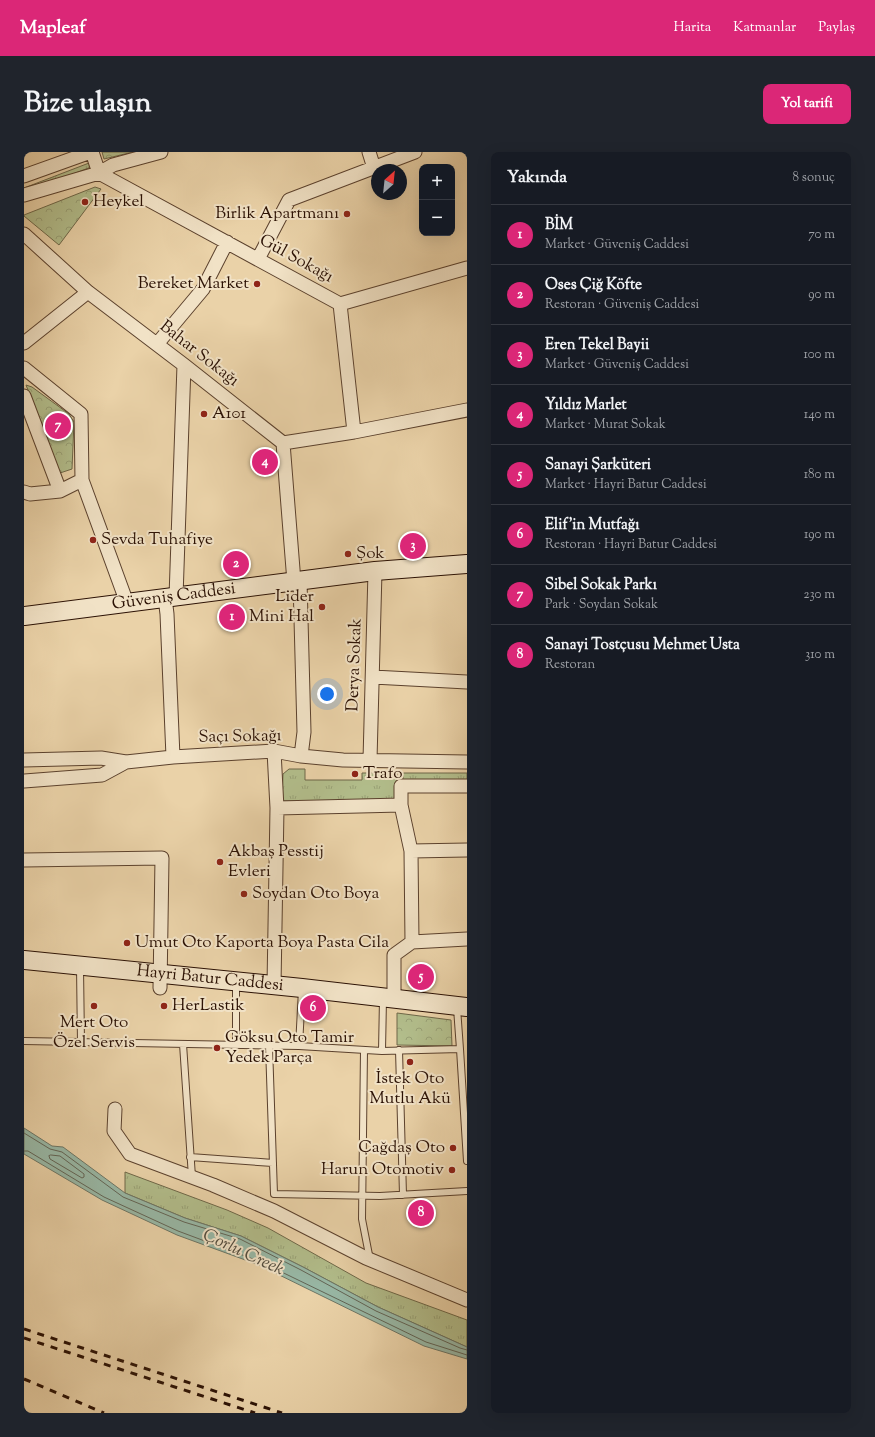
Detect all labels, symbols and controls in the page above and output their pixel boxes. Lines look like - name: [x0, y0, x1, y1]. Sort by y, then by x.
- text: Mapleaf: [20, 15, 86, 42]
- text: Harita: [674, 18, 711, 38]
- text: Katmanlar: [733, 18, 796, 38]
- text: Paylaş: [818, 18, 855, 38]
- text: Bize ulaşın: [24, 84, 152, 124]
- button: Yol tarifi: [763, 84, 851, 124]
- north arrow: [371, 164, 407, 200]
- map controls: [419, 164, 455, 236]
- button: +: [419, 164, 455, 200]
- text: Yakında: [507, 166, 567, 190]
- text: 8 sonuç: [793, 169, 835, 187]
- place label: Heykel: [93, 190, 144, 214]
- marker: Heykel: [80, 197, 90, 207]
- button: −: [419, 200, 455, 236]
- place label: Birlik Apartmanı: [215, 202, 339, 226]
- marker: Birlik Apartmanı: [342, 209, 352, 219]
- text: BİM: [545, 215, 573, 236]
- text: 1: [518, 226, 522, 244]
- text: 70 m: [808, 226, 835, 244]
- street label: Gül Sokağı: [255, 229, 338, 289]
- text: Market · Güveniş Caddesi: [545, 236, 689, 254]
- place label: Bereket Market: [138, 272, 249, 296]
- text: Oses Çiğ Köfte: [545, 275, 642, 296]
- marker: Bereket Market: [252, 279, 262, 289]
- text: 2: [517, 286, 523, 304]
- text: 90 m: [808, 286, 835, 304]
- text: Restoran · Güveniş Caddesi: [545, 296, 699, 314]
- street label: Bahar Sokağı: [154, 315, 244, 393]
- text: Eren Tekel Bayii: [545, 335, 649, 356]
- text: 3: [517, 346, 523, 364]
- text: 100 m: [803, 346, 835, 364]
- text: Market · Güveniş Caddesi: [545, 356, 689, 374]
- text: Yıldız Marlet: [545, 395, 627, 416]
- place label: A101: [212, 402, 246, 426]
- text: 4: [517, 406, 523, 424]
- text: 140 m: [804, 406, 835, 424]
- marker: A101: [199, 409, 209, 419]
- pin: 7: [45, 411, 71, 441]
- text: Market · Murat Sokak: [545, 416, 666, 434]
- pin: 4: [252, 447, 278, 477]
- text: Sanayi Şarküteri: [545, 455, 651, 476]
- text: 5: [518, 466, 522, 484]
- text: 180 m: [804, 466, 835, 484]
- text: Market · Hayri Batur Caddesi: [545, 476, 707, 494]
- text: Elif'in Mutfağı: [545, 515, 639, 536]
- text: 6: [517, 526, 523, 544]
- text: 190 m: [804, 526, 835, 544]
- place label: Sevda Tuhafiye: [101, 528, 213, 552]
- pin: 3: [400, 531, 426, 561]
- marker: Sevda Tuhafiye: [88, 535, 98, 545]
- text: Restoran · Hayri Batur Caddesi: [545, 536, 717, 554]
- place label: Şok: [356, 542, 385, 566]
- pin: 2: [223, 549, 249, 579]
- marker: Şok: [343, 549, 353, 559]
- text: Sibel Sokak Parkı: [545, 575, 657, 596]
- street label: Güveniş Caddesi: [110, 577, 237, 617]
- place label: Lider Mini Hal: [249, 585, 315, 629]
- text: 7: [517, 586, 523, 604]
- text: 230 m: [803, 586, 835, 604]
- text: Park · Soydan Sokak: [545, 596, 658, 614]
- pin: 1: [219, 602, 245, 632]
- marker: Lider Mini Hal: [317, 602, 327, 612]
- street label: Derya Sokak: [341, 618, 369, 712]
- text: Sanayi Tostçusu Mehmet Usta: [545, 635, 740, 656]
- text: 8: [517, 646, 523, 664]
- text: 310 m: [805, 646, 835, 664]
- text: Restoran: [545, 656, 595, 674]
- your location: [317, 684, 337, 704]
- street label: Saçı Sokağı: [198, 724, 282, 750]
- place label: Trafo: [363, 762, 403, 786]
- marker: Trafo: [350, 769, 360, 779]
- place label: Akbaş Pesstij Evleri: [228, 840, 324, 884]
- marker: Akbaş Pesstij Evleri: [215, 857, 225, 867]
- place label: Soydan Oto Boya: [252, 882, 379, 906]
- marker: Soydan Oto Boya: [239, 889, 249, 899]
- place label: Umut Oto Kaporta Boya Pasta Cila: [135, 931, 389, 955]
- marker: Umut Oto Kaporta Boya Pasta Cila: [122, 938, 132, 948]
- street label: Hayri Batur Caddesi: [135, 959, 285, 998]
- pin: 5: [408, 962, 434, 992]
- pin: 6: [300, 993, 326, 1023]
- place label: HerLastik: [172, 994, 244, 1018]
- marker: Mert Oto Özel Servis: [89, 1001, 99, 1011]
- marker: HerLastik: [159, 1001, 169, 1011]
- place label: Mert Oto Özel Servis: [53, 1011, 135, 1055]
- place label: Göksu Oto Tamir Yedek Parça: [225, 1026, 355, 1070]
- marker: Göksu Oto Tamir Yedek Parça: [212, 1043, 222, 1053]
- marker: İstek Oto Mutlu Akü: [405, 1057, 415, 1067]
- place label: İstek Oto Mutlu Akü: [369, 1067, 451, 1111]
- place label: Çağdaş Oto: [358, 1136, 445, 1160]
- marker: Çağdaş Oto: [448, 1143, 458, 1153]
- place label: Harun Otomotiv: [321, 1158, 444, 1182]
- marker: Harun Otomotiv: [447, 1165, 457, 1175]
- pin: 8: [408, 1198, 434, 1228]
- water label: Çorlu Creek: [198, 1223, 288, 1283]

